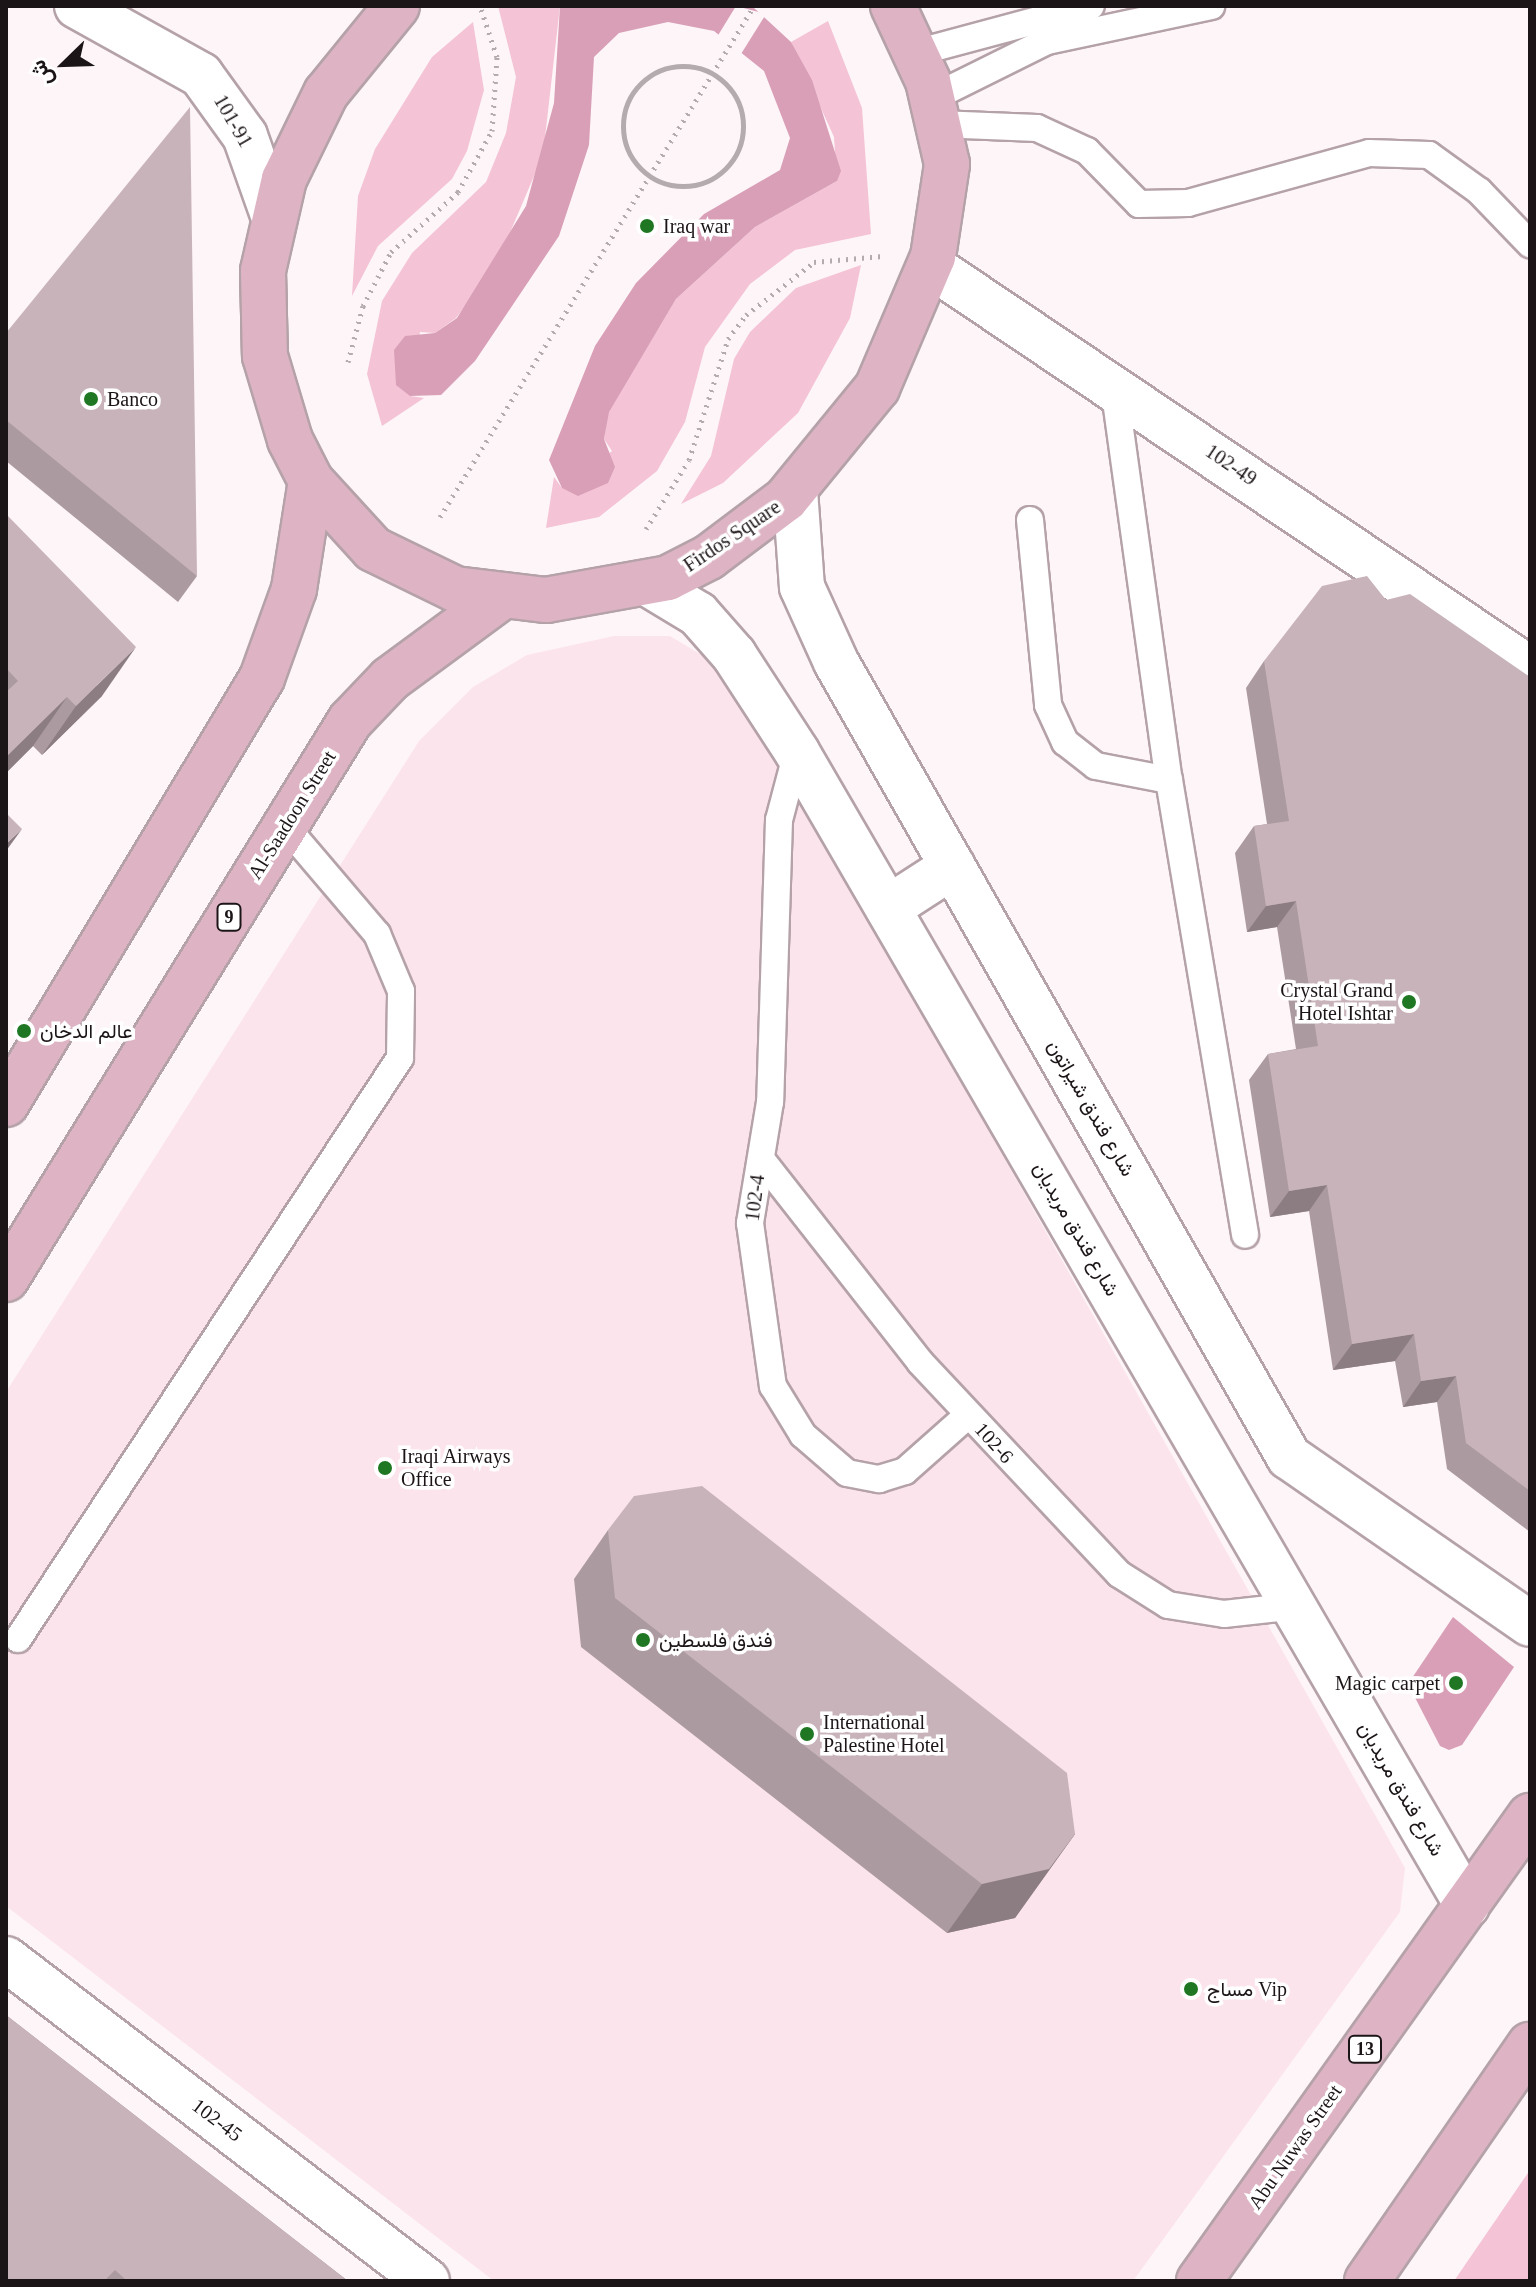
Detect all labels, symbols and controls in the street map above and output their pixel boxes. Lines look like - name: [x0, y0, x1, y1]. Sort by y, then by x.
- north arrow: [24, 24, 104, 104]
- text: ش: [25, 57, 58, 91]
- street label: 101-91: [208, 90, 258, 152]
- place label: Iraq war: [663, 214, 730, 238]
- marker: Iraq war: [638, 217, 656, 235]
- place label: Banco: [107, 387, 158, 411]
- marker: Banco: [82, 390, 100, 408]
- street label: 102-49: [1201, 439, 1261, 491]
- street label: Firdos Square: [679, 495, 785, 577]
- street label: Al-Saadoon Street: [243, 746, 341, 884]
- road number: 9: [215, 903, 243, 931]
- place label: Crystal Grand Hotel Ishtar: [1280, 978, 1393, 1025]
- marker: Crystal Grand Hotel Ishtar: [1400, 993, 1418, 1011]
- place label: عالم الدخان: [40, 1019, 132, 1043]
- marker: عالم الدخان: [15, 1022, 33, 1040]
- street label: شارع فندق شيراتون: [1042, 1035, 1140, 1181]
- street label: شارع فندق مريديان: [1028, 1158, 1124, 1300]
- street label: 102-4: [740, 1173, 770, 1223]
- street label: 102-6: [969, 1418, 1019, 1468]
- place label: Iraqi Airways Office: [401, 1444, 512, 1491]
- marker: Iraqi Airways Office: [376, 1459, 394, 1477]
- place label: فندق فلسطين: [659, 1628, 773, 1652]
- marker: فندق فلسطين: [634, 1631, 652, 1649]
- place label: Magic carpet: [1335, 1671, 1440, 1695]
- marker: Magic carpet: [1447, 1674, 1465, 1692]
- place label: International Palestine Hotel: [823, 1710, 945, 1757]
- street label: شارع فندق مريديان: [1353, 1718, 1449, 1860]
- marker: International Palestine Hotel: [798, 1725, 816, 1743]
- place label: مساج Vip: [1207, 1977, 1287, 2001]
- marker: مساج Vip: [1182, 1980, 1200, 1998]
- road number: 13: [1347, 2035, 1383, 2063]
- street label: Abu Nuwas Street: [1243, 2080, 1347, 2214]
- street label: 102-45: [187, 2093, 247, 2147]

